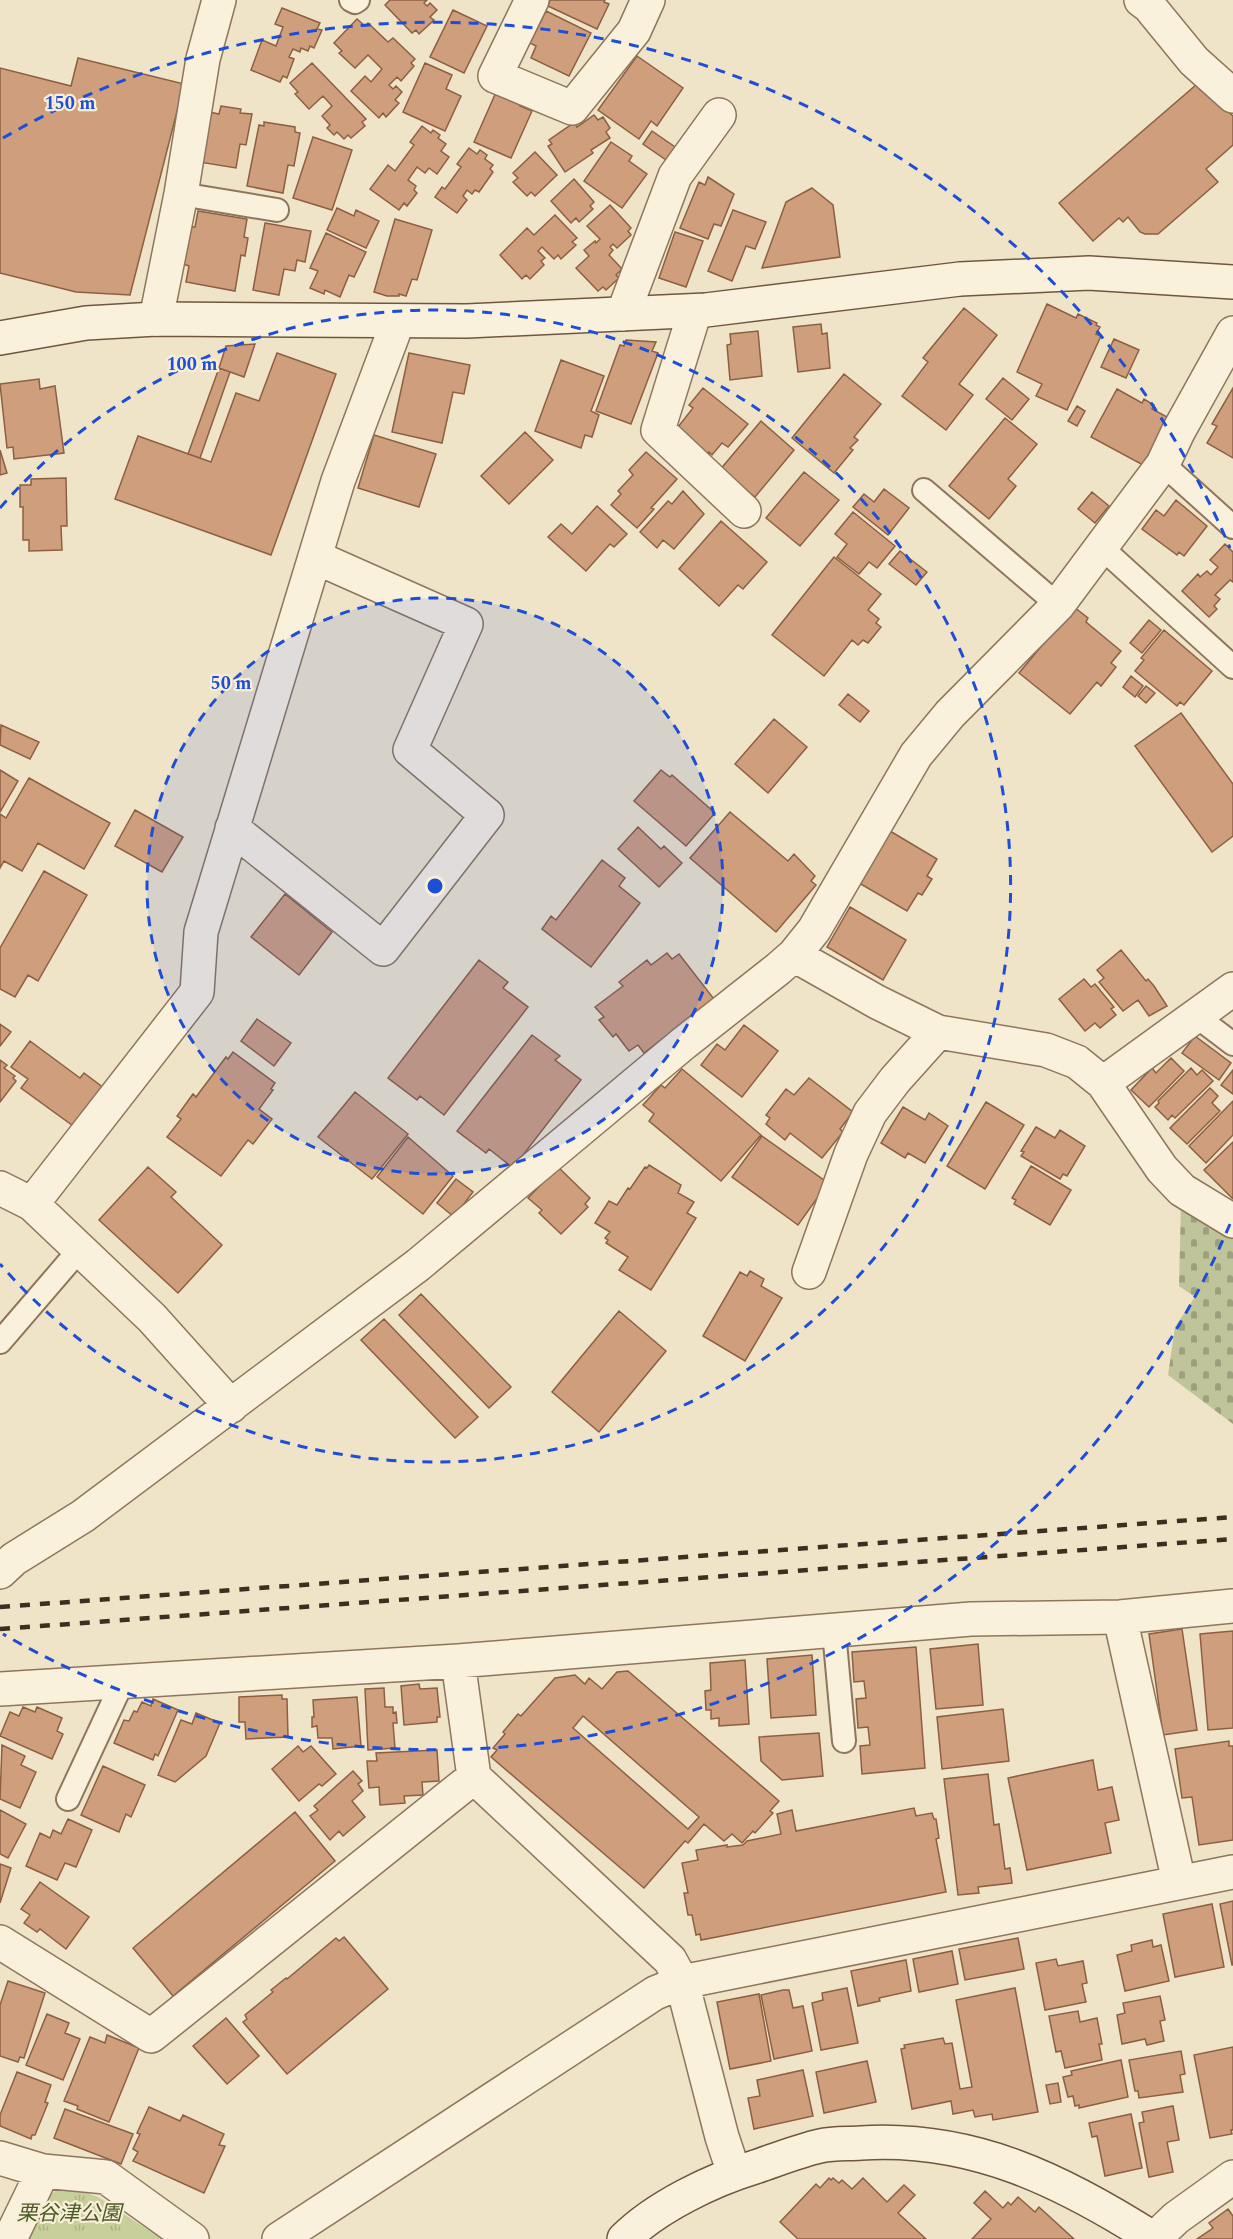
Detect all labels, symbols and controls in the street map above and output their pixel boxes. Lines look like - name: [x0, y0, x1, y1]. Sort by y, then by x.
- text: 150 m: [44, 90, 96, 117]
- text: 100 m: [166, 351, 218, 378]
- text: 50 m: [211, 670, 251, 697]
- centre of rings: [425, 876, 445, 896]
- park label: 栗谷津公園: [17, 2198, 124, 2230]

